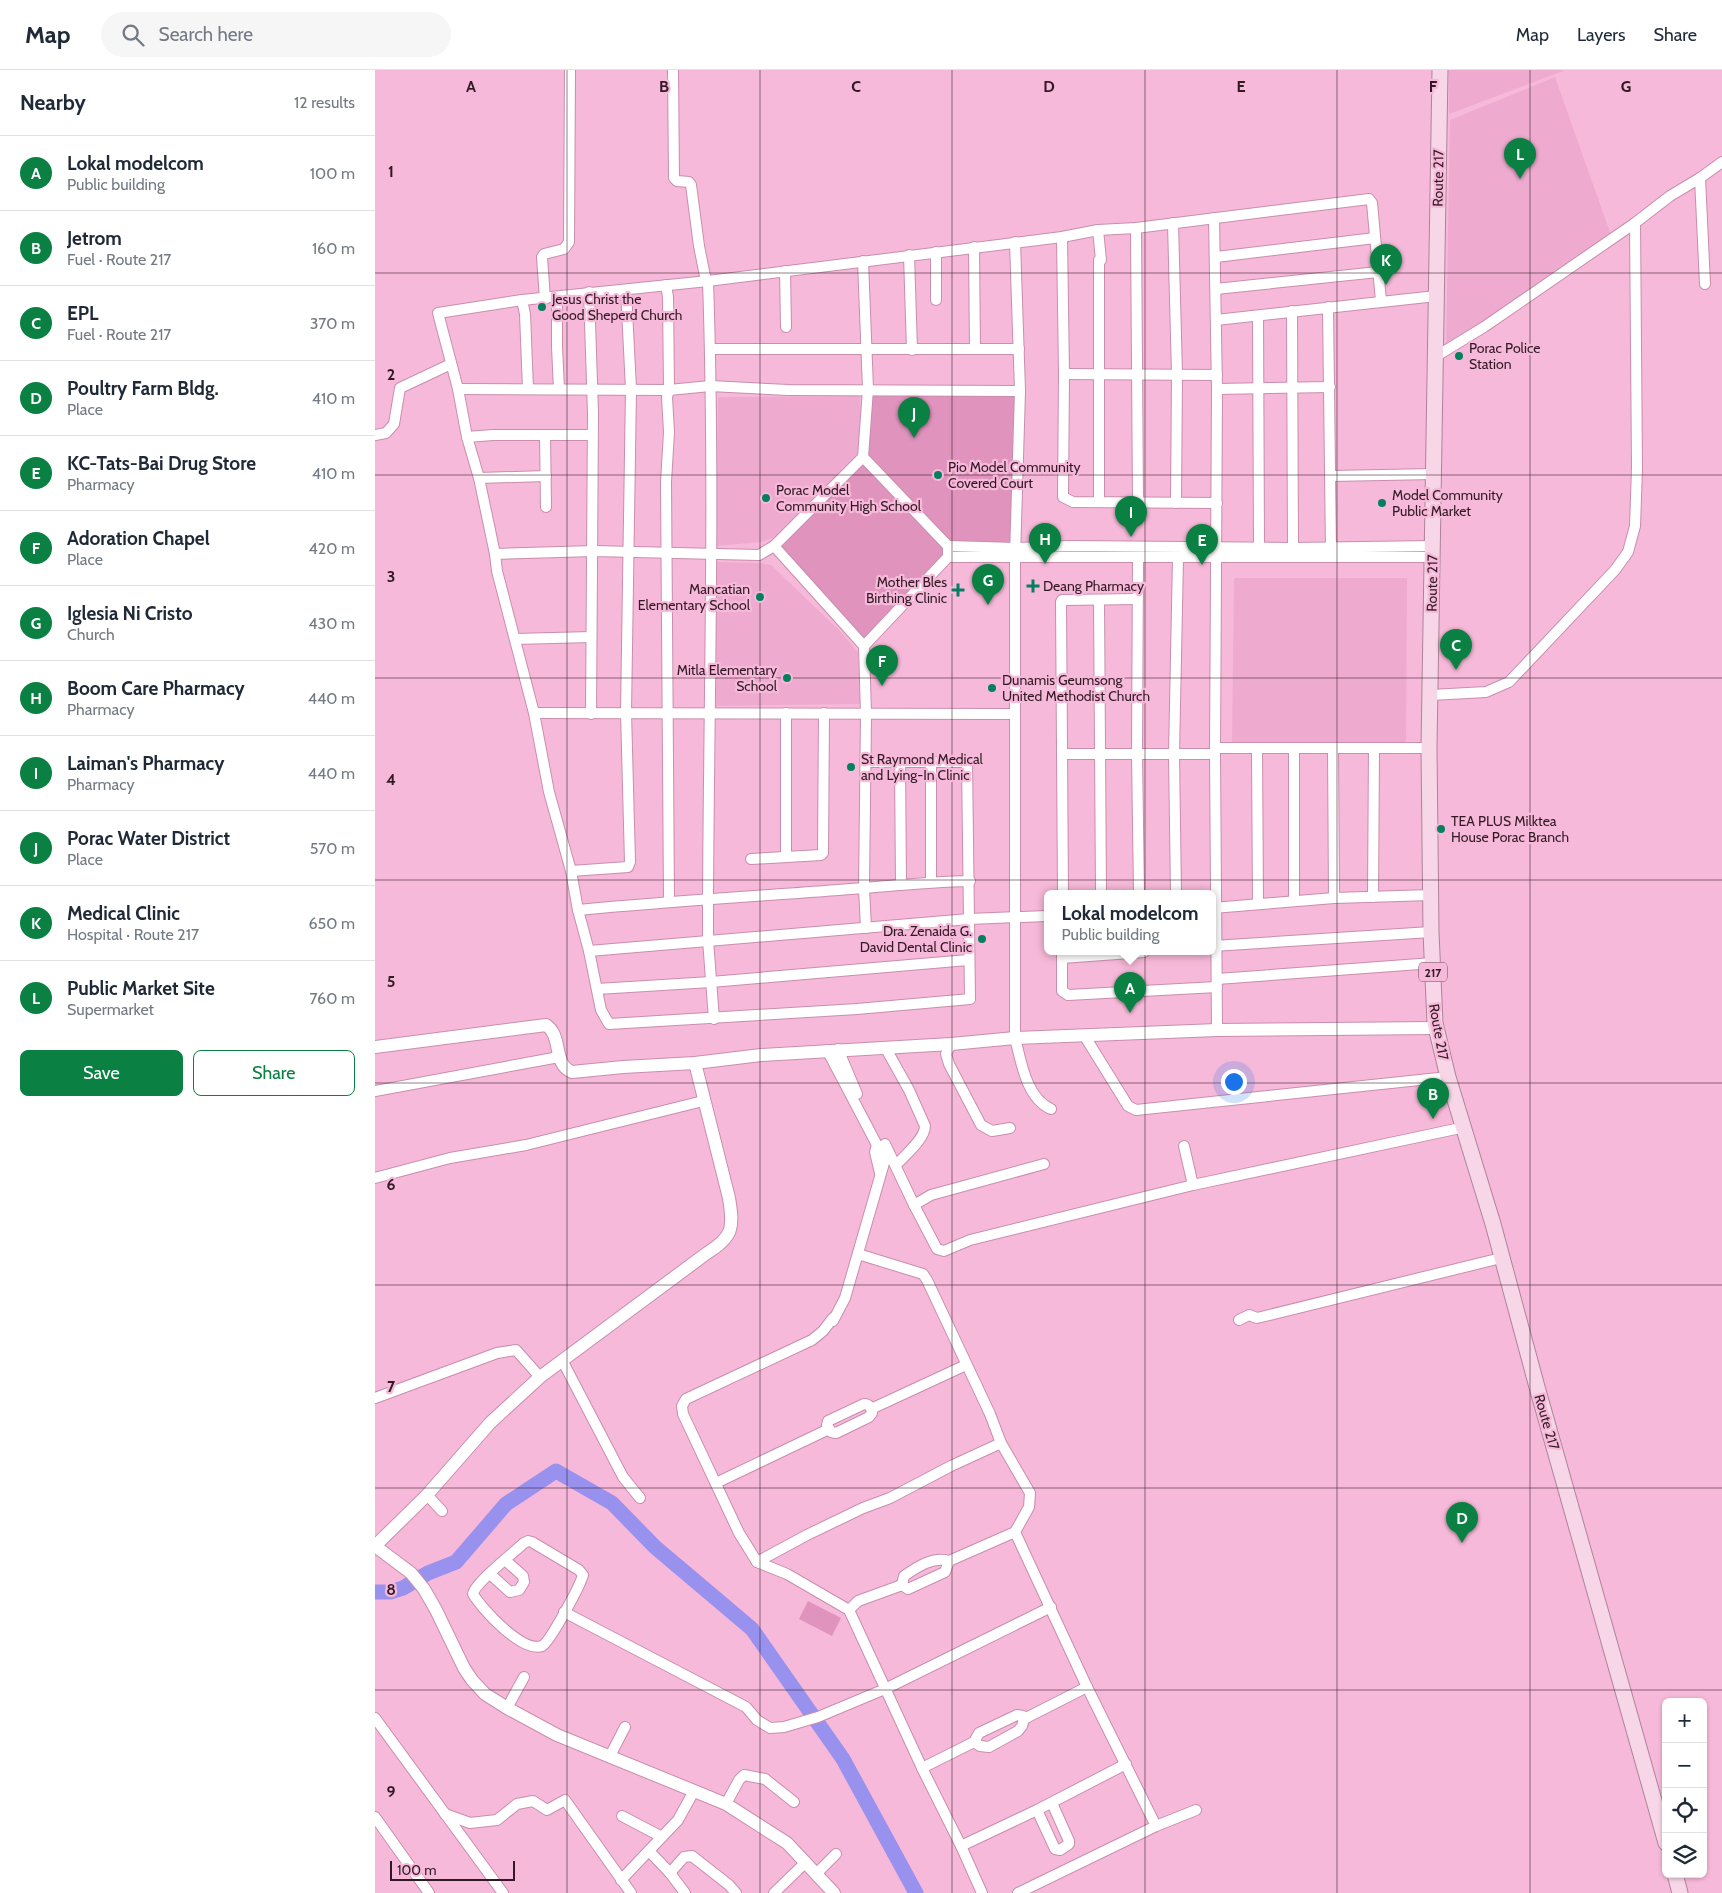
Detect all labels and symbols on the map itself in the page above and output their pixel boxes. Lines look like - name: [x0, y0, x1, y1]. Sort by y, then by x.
- text: A: [466, 77, 476, 96]
- text: B: [659, 77, 669, 96]
- text: C: [851, 77, 861, 96]
- text: D: [1043, 77, 1055, 96]
- text: E: [1236, 77, 1246, 96]
- text: F: [1429, 77, 1438, 96]
- text: G: [1621, 77, 1631, 96]
- pin: L: [1504, 138, 1536, 179]
- street label: Route 217: [1429, 149, 1447, 207]
- text: 1: [388, 162, 394, 181]
- pin: K: [1370, 244, 1402, 285]
- place label: Jesus Christ the Good Sheperd Church: [551, 290, 682, 324]
- marker: Jesus Christ the Good Sheperd Church: [536, 301, 548, 313]
- place label: Porac Police Station: [1469, 339, 1540, 373]
- marker: Porac Police Station: [1453, 350, 1465, 362]
- text: 2: [387, 365, 395, 384]
- pin: J: [898, 397, 930, 438]
- place label: Pio Model Community Covered Court: [948, 458, 1081, 492]
- marker: Pio Model Community Covered Court: [932, 469, 944, 481]
- place label: Porac Model Community High School: [776, 481, 922, 515]
- place label: Model Community Public Market: [1392, 486, 1503, 520]
- marker: Porac Model Community High School: [760, 492, 772, 504]
- pin: I: [1115, 496, 1147, 537]
- marker: Model Community Public Market: [1376, 497, 1388, 509]
- pin: H: [1029, 523, 1061, 564]
- pin: E: [1186, 524, 1218, 565]
- street label: Route 217: [1423, 554, 1441, 612]
- pin: G: [972, 564, 1004, 605]
- text: 3: [387, 567, 395, 586]
- place label: Mother Bles Birthing Clinic: [866, 573, 947, 607]
- place label: Deang Pharmacy: [1043, 577, 1144, 595]
- place label: Mancatian Elementary School: [638, 580, 751, 614]
- marker: Deang Pharmacy: [1027, 580, 1039, 592]
- marker: Mother Bles Birthing Clinic: [951, 583, 965, 597]
- marker: Mancatian Elementary School: [754, 591, 766, 603]
- pin: C: [1440, 629, 1472, 670]
- pin: F: [866, 645, 898, 686]
- place label: Mitla Elementary School: [677, 661, 778, 695]
- place label: Dunamis Geumsong United Methodist Church: [1002, 671, 1150, 705]
- marker: Mitla Elementary School: [781, 672, 793, 684]
- marker: Dunamis Geumsong United Methodist Church: [986, 682, 998, 694]
- place label: St Raymond Medical and Lying-In Clinic: [861, 750, 984, 784]
- marker: St Raymond Medical and Lying-In Clinic: [845, 761, 857, 773]
- text: 4: [386, 770, 396, 789]
- place label: TEA PLUS Milktea House Porac Branch: [1451, 812, 1569, 846]
- marker: TEA PLUS Milktea House Porac Branch: [1435, 823, 1447, 835]
- place label: Dra. Zenaida G. David Dental Clinic: [860, 922, 972, 956]
- marker: Dra. Zenaida G. David Dental Clinic: [976, 933, 988, 945]
- road number: 217: [1419, 962, 1447, 982]
- text: 5: [387, 972, 395, 991]
- pin: A: [1114, 972, 1146, 1013]
- street label: Route 217: [1425, 1002, 1453, 1062]
- your location: [1221, 1069, 1247, 1095]
- pin: B: [1417, 1078, 1449, 1119]
- text: 6: [387, 1175, 396, 1194]
- text: 7: [387, 1377, 396, 1396]
- street label: Route 217: [1530, 1392, 1564, 1452]
- pin: D: [1446, 1502, 1478, 1543]
- text: 8: [386, 1580, 396, 1599]
- text: 9: [387, 1782, 396, 1801]
- scale bar: [390, 1858, 515, 1881]

